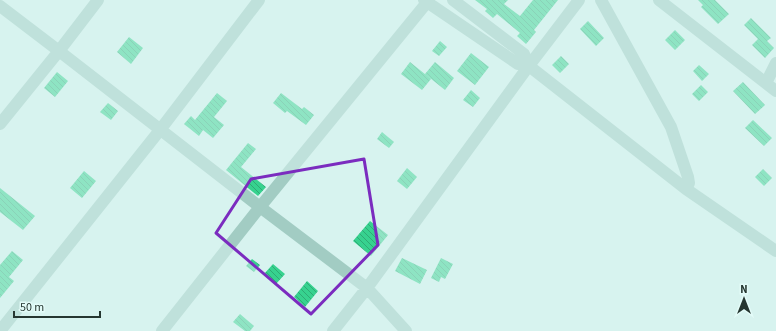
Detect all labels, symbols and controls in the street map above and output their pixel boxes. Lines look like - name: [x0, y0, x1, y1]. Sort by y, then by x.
- north arrow: [724, 279, 764, 319]
- text: N: [740, 282, 748, 297]
- scale bar: [14, 293, 100, 319]
- text: 50 m: [20, 299, 44, 316]

